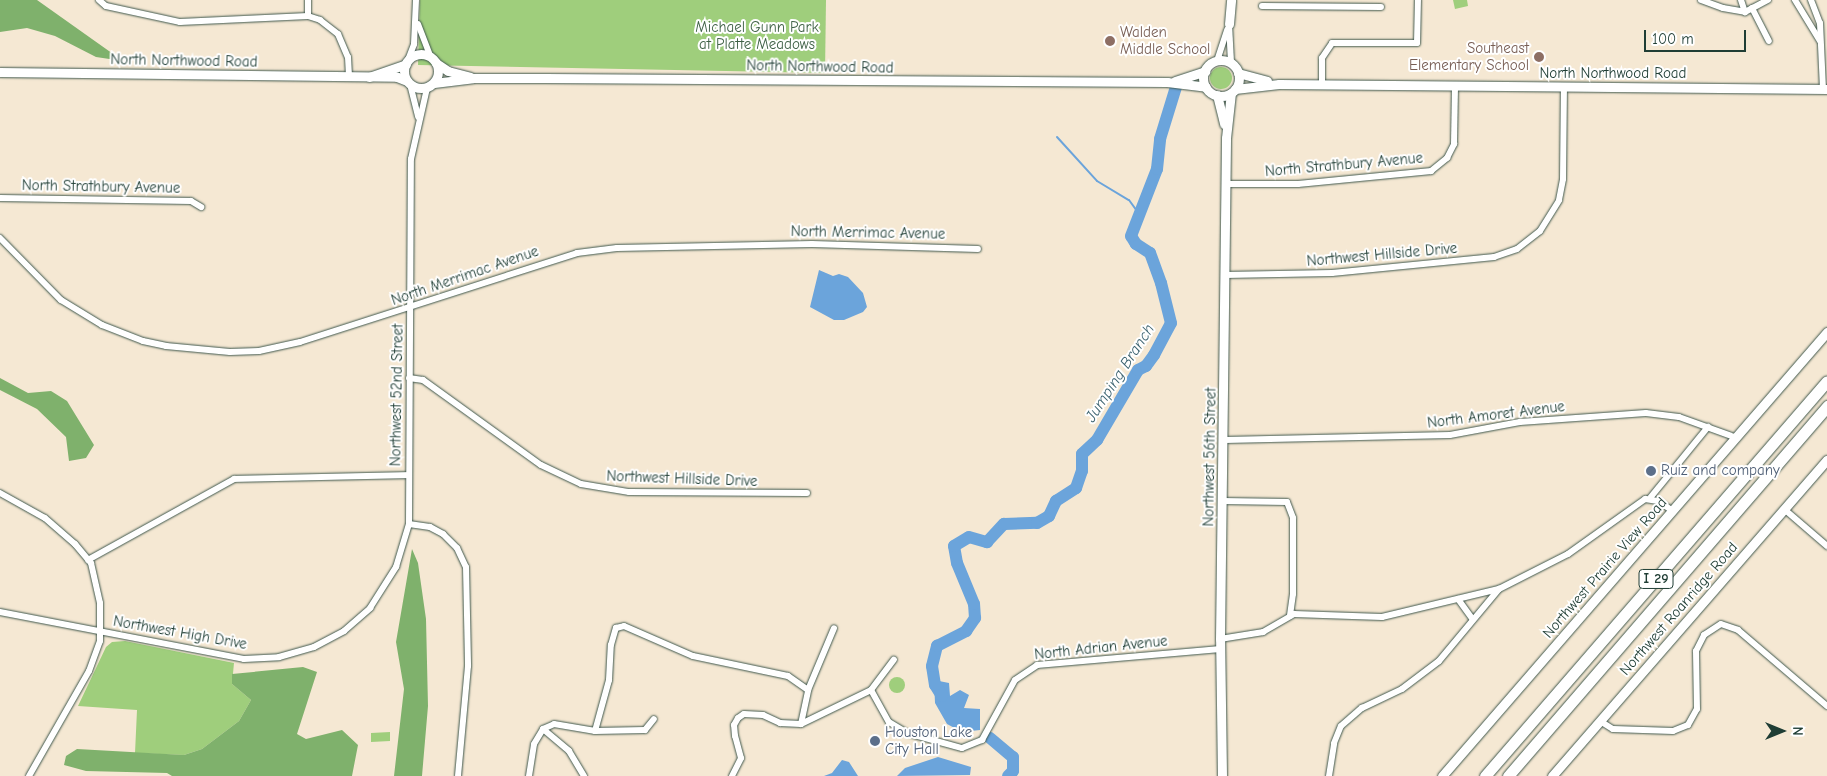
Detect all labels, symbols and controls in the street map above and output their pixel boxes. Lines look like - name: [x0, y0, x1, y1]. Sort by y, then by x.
- park label: Michael Gunn Park at Platte Meadows: [695, 18, 819, 53]
- scale bar: [1647, 20, 1750, 52]
- place label: Walden Middle School: [1120, 23, 1210, 58]
- text: 100 m: [1652, 30, 1694, 48]
- marker: Walden Middle School: [1104, 35, 1116, 47]
- place label: Southeast Elementary School: [1409, 39, 1529, 74]
- street label: North Northwood Road: [110, 51, 258, 71]
- marker: Southeast Elementary School: [1533, 51, 1545, 63]
- street label: North Northwood Road: [746, 57, 894, 77]
- street label: North Northwood Road: [1539, 65, 1687, 83]
- street label: North Strathbury Avenue: [1264, 149, 1424, 181]
- street label: North Strathbury Avenue: [22, 177, 180, 197]
- street label: North Merrimac Avenue: [791, 223, 945, 243]
- street label: Northwest Hillside Drive: [1306, 239, 1458, 271]
- street label: North Merrimac Avenue: [389, 242, 541, 310]
- water label: Jumping Branch: [1081, 320, 1159, 426]
- street label: Northwest 52nd Street: [387, 324, 407, 466]
- street label: Northwest 56th Street: [1200, 387, 1220, 527]
- street label: North Amoret Avenue: [1426, 398, 1566, 432]
- place label: Ruiz and company: [1661, 462, 1780, 480]
- marker: Ruiz and company: [1645, 465, 1657, 477]
- street label: Northwest Hillside Drive: [606, 467, 758, 491]
- street label: Northwest Prairie View Road: [1539, 494, 1671, 642]
- street label: Northwest Roanridge Road: [1616, 539, 1742, 679]
- road number: I 29: [1638, 568, 1674, 590]
- street label: Northwest High Drive: [112, 612, 248, 654]
- street label: North Adrian Avenue: [1034, 632, 1168, 664]
- north arrow: [1757, 706, 1807, 756]
- place label: Houston Lake City Hall: [885, 723, 972, 758]
- text: N: [1789, 726, 1806, 736]
- marker: Houston Lake City Hall: [869, 735, 881, 747]

